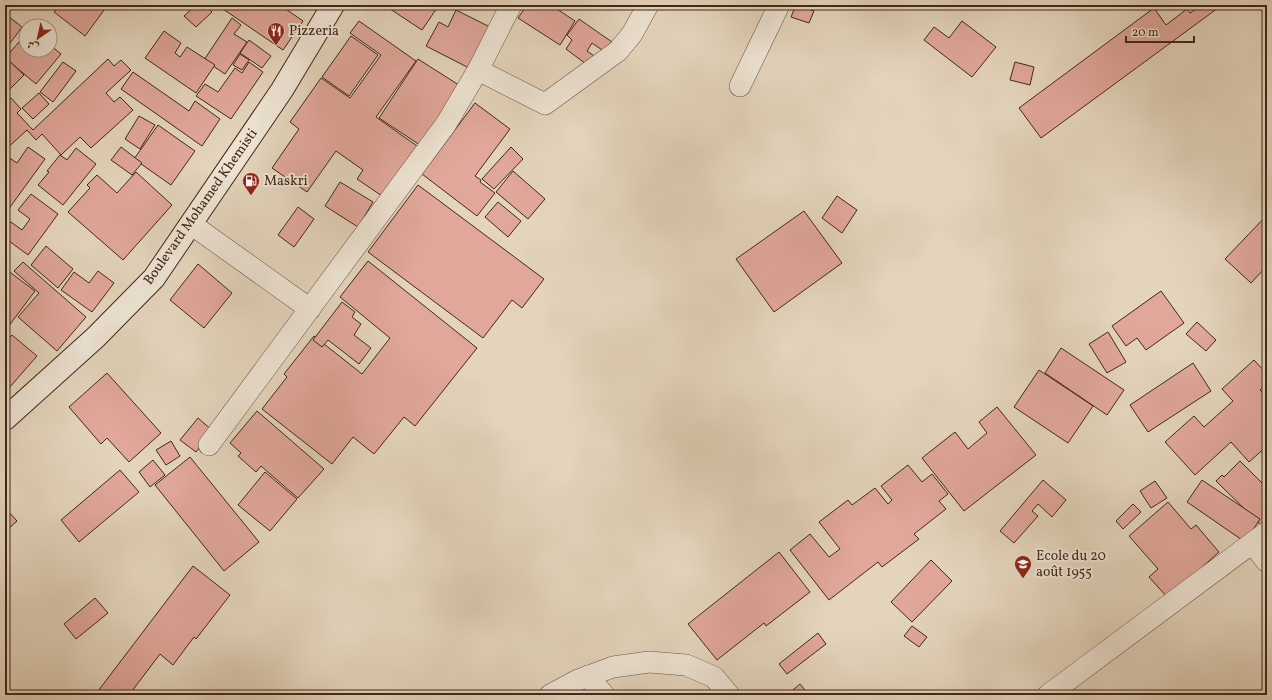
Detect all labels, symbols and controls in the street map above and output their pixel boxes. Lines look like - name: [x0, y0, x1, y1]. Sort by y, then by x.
- north arrow: [18, 18, 58, 58]
- scale bar: [1126, 18, 1194, 44]
- restaurant icon: Pizzeria: [266, 21, 286, 46]
- place label: Pizzeria: [289, 22, 339, 41]
- text: 20 m: [1132, 25, 1159, 41]
- text: ش: [24, 36, 42, 54]
- street label: Boulevard Mohamed Khemisti: [140, 125, 262, 289]
- fuel station icon: Maskri: [241, 171, 261, 196]
- place label: Maskri: [264, 172, 308, 191]
- place label: Ecole du 20 août 1955: [1036, 547, 1106, 582]
- school or university icon: Ecole du 20 août 1955: [1013, 554, 1033, 579]

